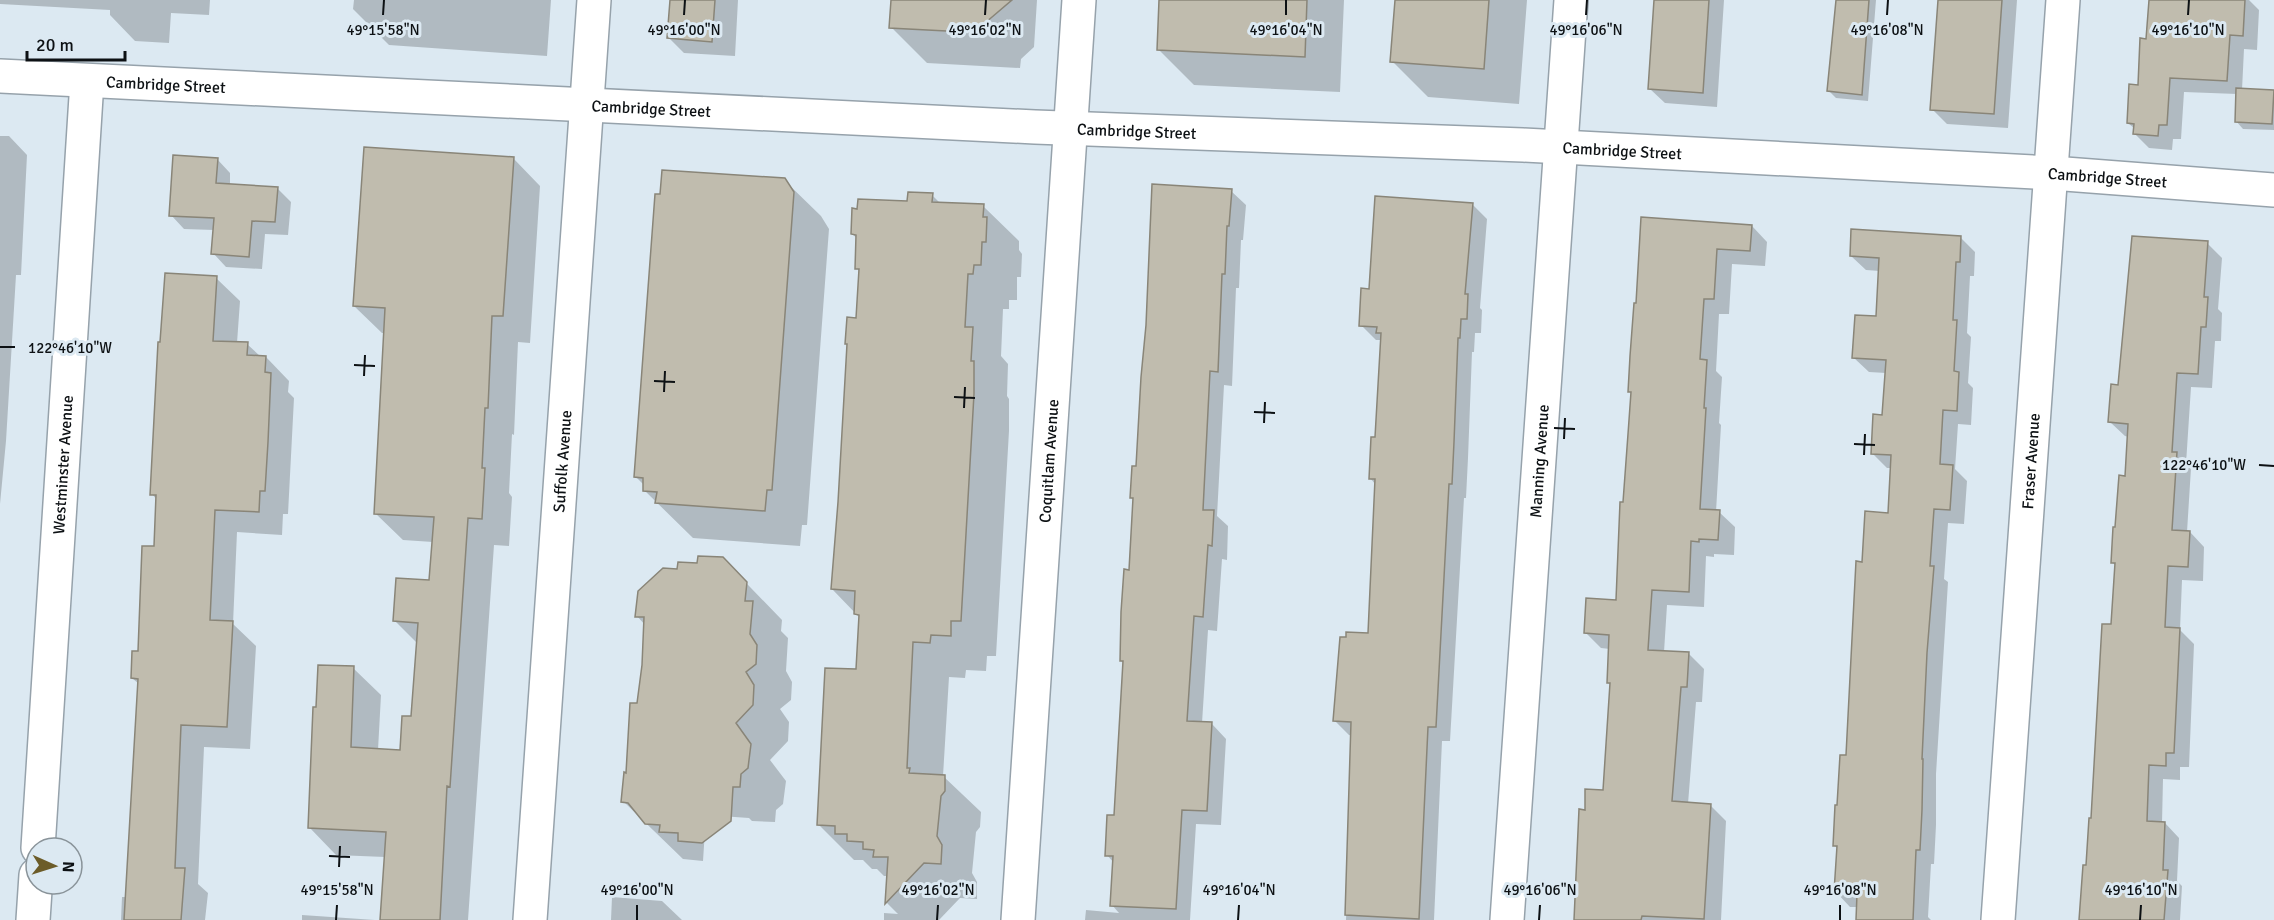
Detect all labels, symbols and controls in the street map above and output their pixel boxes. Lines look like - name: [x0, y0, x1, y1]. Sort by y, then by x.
- text: 49°15'58"N: [346, 21, 420, 39]
- text: 49°16'00"N: [647, 21, 721, 39]
- text: 49°16'02"N: [948, 21, 1022, 39]
- text: 49°16'04"N: [1249, 21, 1323, 39]
- text: 49°16'06"N: [1549, 21, 1623, 39]
- text: 49°16'08"N: [1850, 21, 1924, 39]
- text: 49°16'10"N: [2151, 21, 2225, 39]
- scale bar: [27, 24, 124, 62]
- text: 20 m: [36, 34, 74, 56]
- street label: Cambridge Street: [106, 72, 226, 98]
- street label: Cambridge Street: [591, 96, 712, 122]
- street label: Cambridge Street: [1076, 120, 1197, 144]
- street label: Cambridge Street: [1562, 138, 1683, 164]
- street label: Cambridge Street: [2047, 164, 2168, 193]
- text: 122°46'10"W: [28, 339, 112, 357]
- street label: Westminster Avenue: [49, 395, 78, 535]
- street label: Coquitlam Avenue: [1035, 398, 1064, 524]
- street label: Manning Avenue: [1526, 404, 1554, 519]
- street label: Suffolk Avenue: [549, 409, 576, 513]
- street label: Fraser Avenue: [2018, 412, 2045, 510]
- text: 122°46'10"W: [2162, 456, 2246, 474]
- north arrow: [24, 836, 84, 896]
- text: N: [58, 861, 78, 873]
- text: 49°15'58"N: [300, 881, 374, 899]
- text: 49°16'00"N: [600, 881, 674, 899]
- text: 49°16'02"N: [901, 881, 975, 899]
- text: 49°16'04"N: [1202, 881, 1276, 899]
- text: 49°16'06"N: [1503, 881, 1577, 899]
- text: 49°16'08"N: [1803, 881, 1877, 899]
- text: 49°16'10"N: [2104, 881, 2178, 899]

